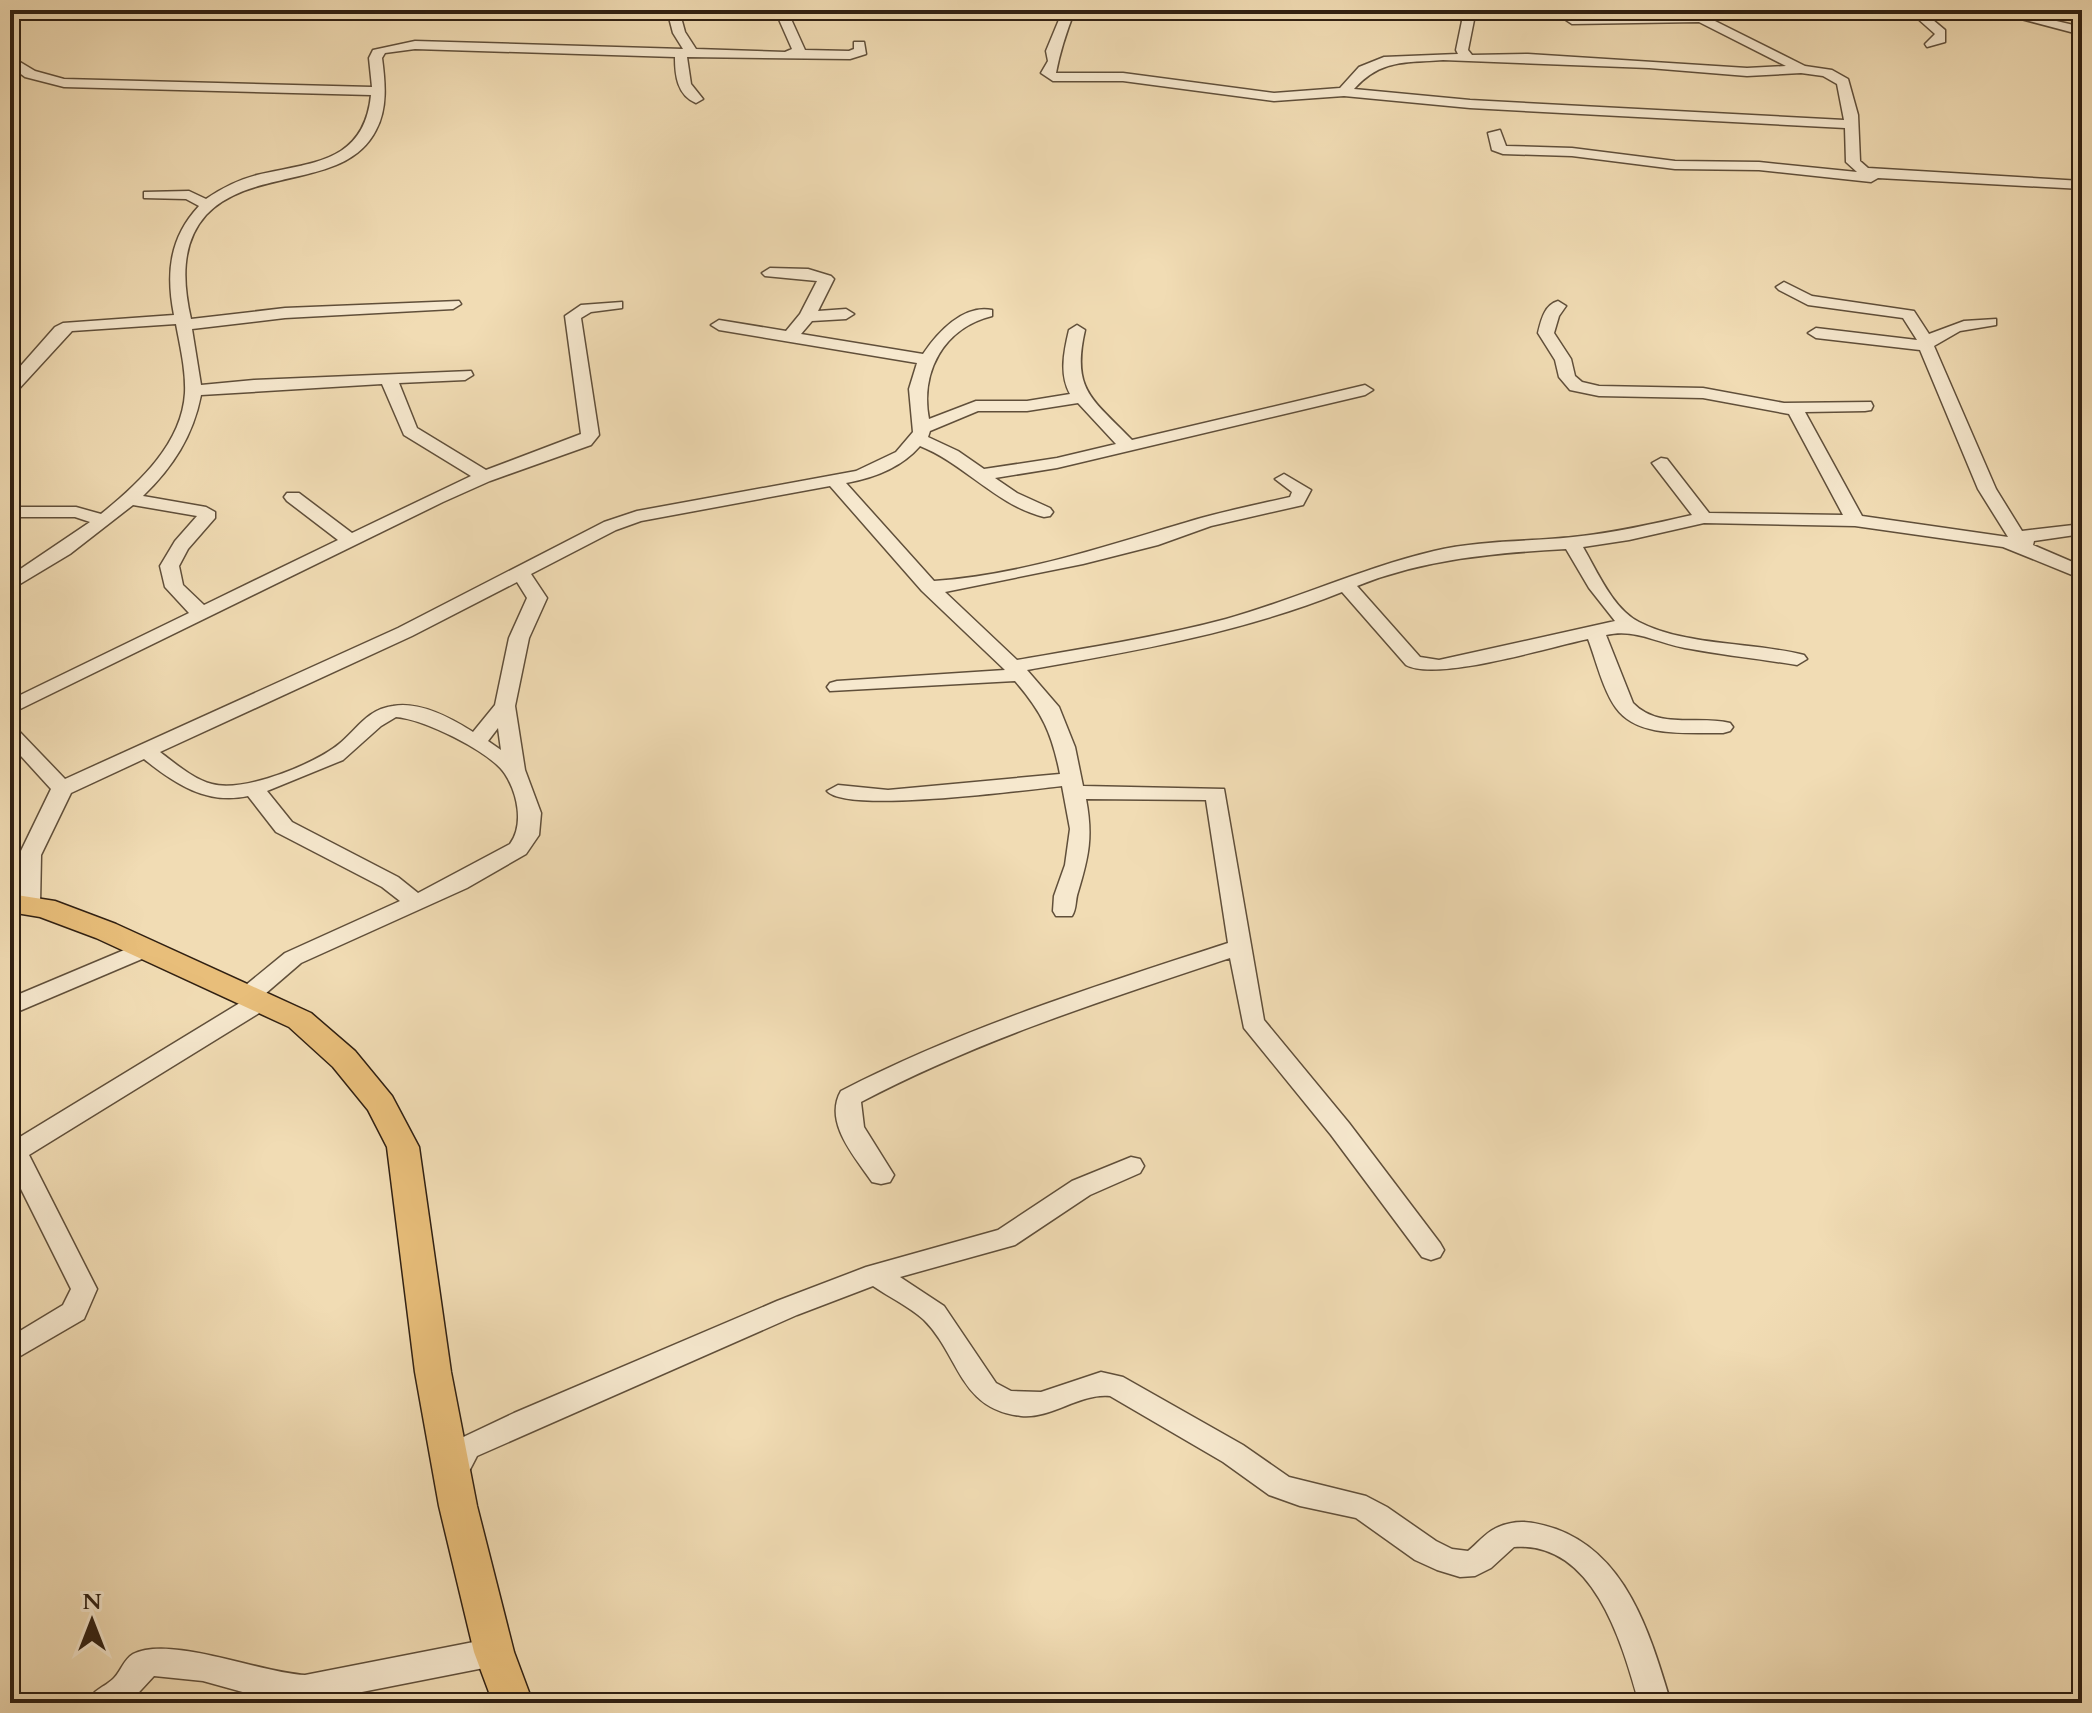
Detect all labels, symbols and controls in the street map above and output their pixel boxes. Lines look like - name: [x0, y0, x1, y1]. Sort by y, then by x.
- north arrow: [52, 1581, 132, 1661]
- text: N: [82, 1587, 102, 1617]

